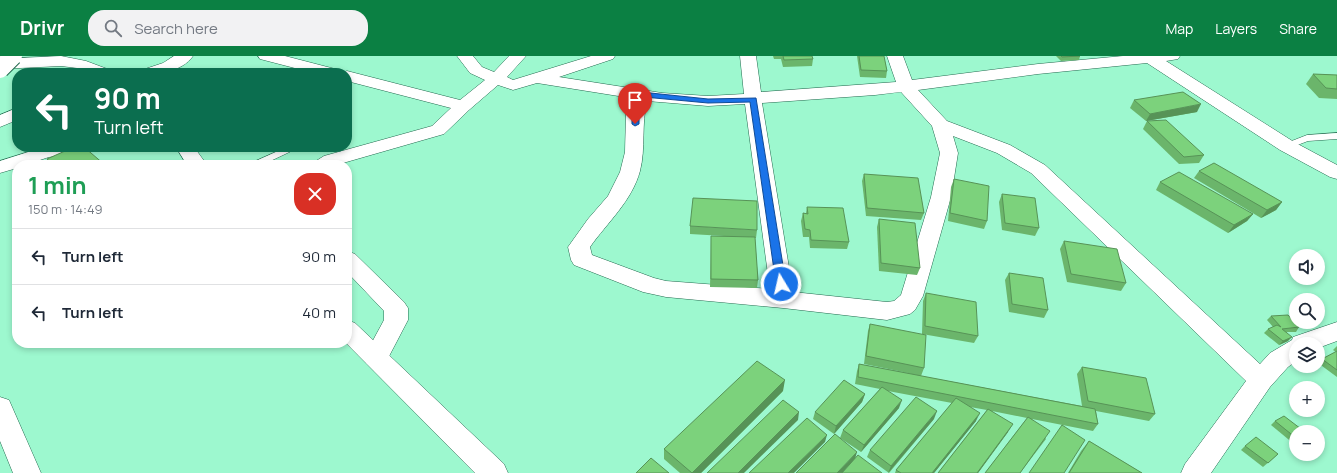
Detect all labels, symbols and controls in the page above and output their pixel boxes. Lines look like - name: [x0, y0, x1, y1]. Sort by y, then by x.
- search box: [88, 10, 368, 46]
- text: Drivr: [20, 15, 64, 41]
- icon: search: [102, 17, 124, 39]
- text: Search here: [134, 18, 218, 39]
- text: Map: [1165, 19, 1193, 38]
- text: Layers: [1215, 19, 1257, 38]
- text: Share: [1279, 19, 1317, 38]
- text: 90 m: [94, 79, 161, 117]
- pin: [618, 83, 652, 124]
- icon: left: [28, 84, 80, 136]
- icon: arrive: [624, 89, 646, 111]
- text: Turn left: [94, 115, 164, 139]
- text: 1 min: [28, 168, 87, 201]
- button: close: [294, 173, 336, 215]
- text: 150 m · 14:49: [28, 200, 103, 218]
- icon: left: [28, 246, 50, 268]
- text: Turn left: [62, 246, 124, 267]
- text: 90 m: [302, 246, 336, 267]
- map controls: [1289, 249, 1325, 461]
- button: sound: [1289, 249, 1325, 285]
- position arrow: [760, 263, 802, 305]
- button: search: [1289, 293, 1325, 329]
- icon: left: [28, 302, 50, 324]
- text: Turn left: [62, 302, 124, 323]
- text: 40 m: [302, 302, 336, 323]
- button: layers: [1289, 337, 1325, 373]
- button: +: [1289, 381, 1325, 417]
- button: −: [1289, 425, 1325, 461]

